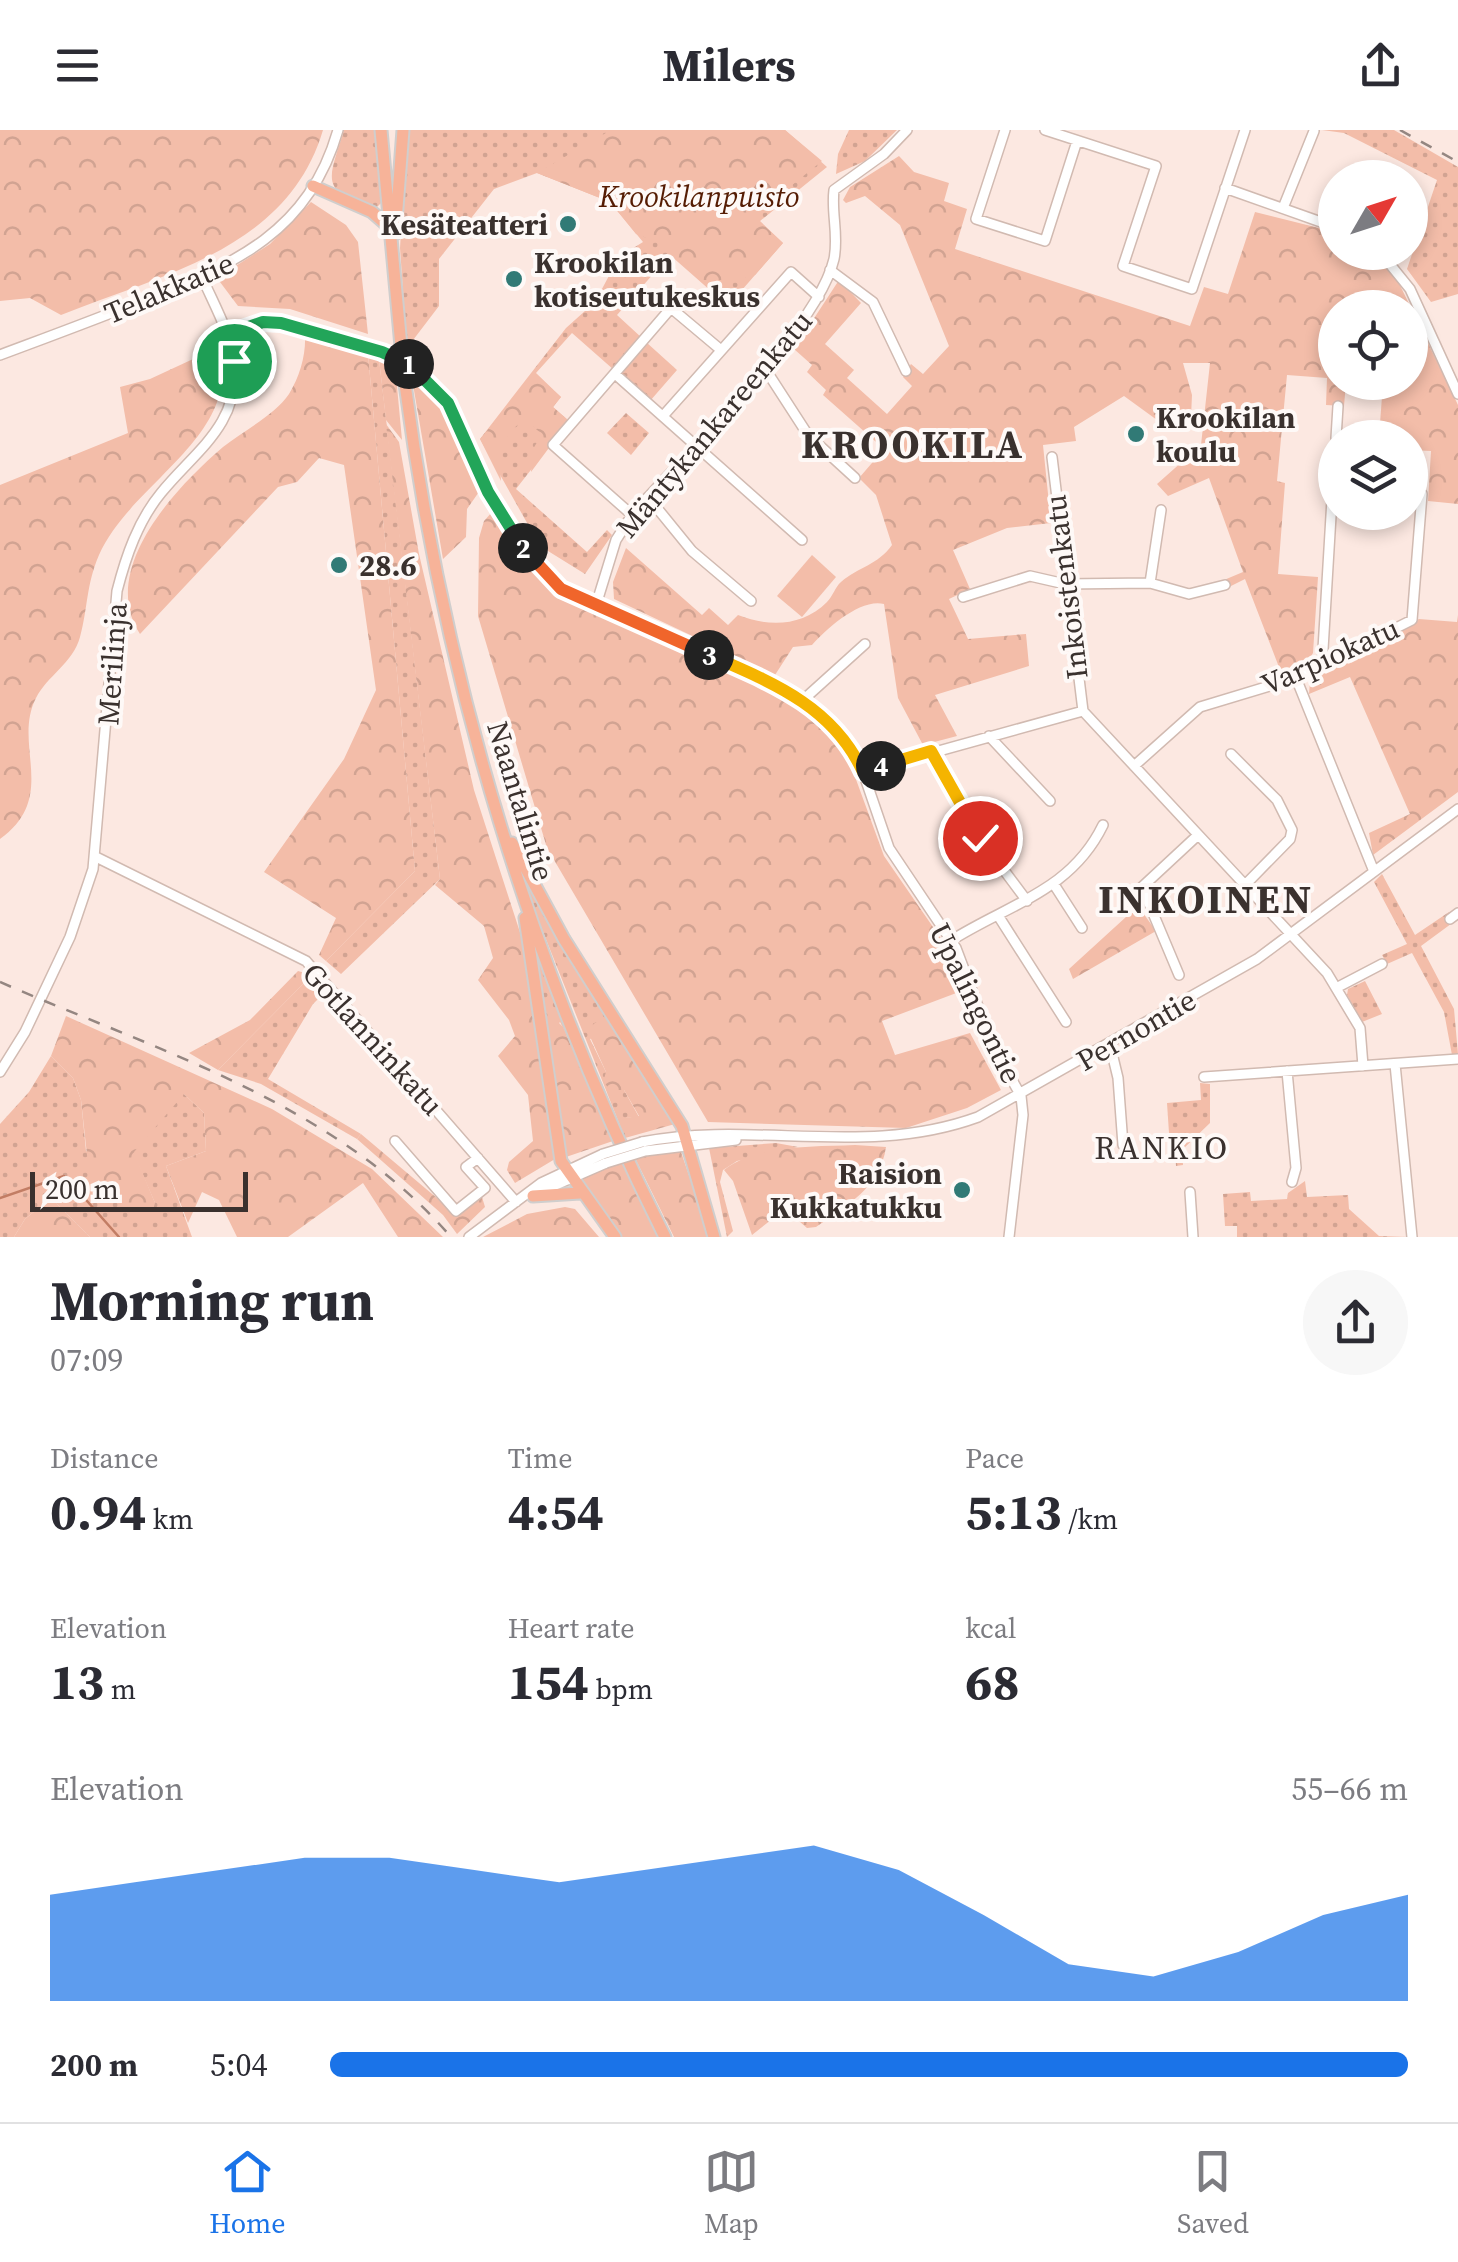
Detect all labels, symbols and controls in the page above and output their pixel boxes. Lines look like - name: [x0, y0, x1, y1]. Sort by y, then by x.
- text: Milers: [662, 34, 796, 96]
- icon: menu: [50, 38, 105, 93]
- icon: share: [1353, 38, 1408, 93]
- north arrow: [1318, 160, 1428, 270]
- map controls: [1318, 160, 1428, 530]
- park label: Krookilanpuisto: [598, 176, 799, 217]
- place label: Kesäteatteri: [381, 204, 548, 245]
- marker: Kesäteatteri: [557, 213, 579, 235]
- street label: Telakkatie: [98, 242, 240, 334]
- place label: Krookilan kotiseutukeskus: [534, 242, 760, 317]
- marker: Krookilan kotiseutukeskus: [503, 268, 525, 290]
- button: locate: [1318, 290, 1428, 400]
- street label: Mäntykankareenkatu: [607, 301, 821, 547]
- pin: [192, 319, 277, 404]
- icon: arrive: [207, 334, 262, 389]
- pin: 1: [384, 339, 434, 389]
- text: 1: [401, 345, 417, 383]
- place label: Krookilan koulu: [1156, 397, 1296, 472]
- district label: KROOKILA: [801, 417, 1025, 471]
- button: layers: [1318, 420, 1428, 530]
- marker: Krookilan koulu: [1125, 423, 1147, 445]
- street label: Inkoistenkatu: [1034, 492, 1098, 682]
- pin: 2: [498, 523, 548, 573]
- text: 2: [515, 529, 531, 567]
- place label: 28.6: [359, 545, 417, 586]
- marker: 28.6: [328, 554, 350, 576]
- street label: Merilinja: [87, 600, 137, 727]
- street label: Varpiokatu: [1254, 607, 1406, 705]
- pin: 3: [684, 630, 734, 680]
- text: 3: [701, 636, 717, 674]
- street label: Naantalintie: [477, 716, 565, 886]
- pin: 4: [856, 741, 906, 791]
- text: 4: [873, 747, 889, 785]
- pin: [938, 796, 1023, 881]
- icon: check: [953, 811, 1008, 866]
- district label: INKOINEN: [1098, 872, 1314, 926]
- street label: Upalingontie: [920, 916, 1032, 1090]
- street label: Gotlanninkatu: [293, 954, 453, 1124]
- street label: Pernontie: [1069, 979, 1203, 1081]
- district label: RANKIO: [1094, 1126, 1230, 1170]
- place label: Raision Kukkatukku: [770, 1153, 942, 1228]
- scale bar: [30, 1167, 248, 1212]
- text: 200 m: [45, 1170, 119, 1208]
- marker: Raision Kukkatukku: [951, 1179, 973, 1201]
- text: Morning run: [50, 1263, 374, 1338]
- button: share: [1303, 1270, 1408, 1375]
- text: 07:09: [50, 1338, 124, 1382]
- text: Distance: [50, 1439, 159, 1477]
- text: Time: [508, 1439, 572, 1477]
- text: Pace: [965, 1439, 1024, 1477]
- text: 0.94: [50, 1477, 146, 1546]
- text: 4:54: [508, 1477, 604, 1546]
- text: 5:13: [965, 1477, 1062, 1546]
- text: km: [146, 1500, 193, 1538]
- text: /km: [1062, 1500, 1118, 1538]
- text: Elevation: [50, 1609, 167, 1647]
- text: Heart rate: [508, 1609, 634, 1647]
- text: kcal: [965, 1609, 1016, 1647]
- text: 13: [50, 1647, 104, 1716]
- text: 154: [508, 1647, 589, 1716]
- text: 68: [965, 1647, 1020, 1716]
- text: m: [104, 1670, 136, 1708]
- text: bpm: [589, 1670, 653, 1708]
- text: Elevation: [50, 1767, 184, 1811]
- text: 55–66 m: [1291, 1767, 1408, 1811]
- text: 200 m: [50, 2043, 138, 2087]
- text: 5:04: [210, 2043, 268, 2087]
- tab: Home: [209, 2144, 286, 2242]
- tab: Map: [704, 2144, 759, 2242]
- tab: Saved: [1177, 2144, 1249, 2242]

